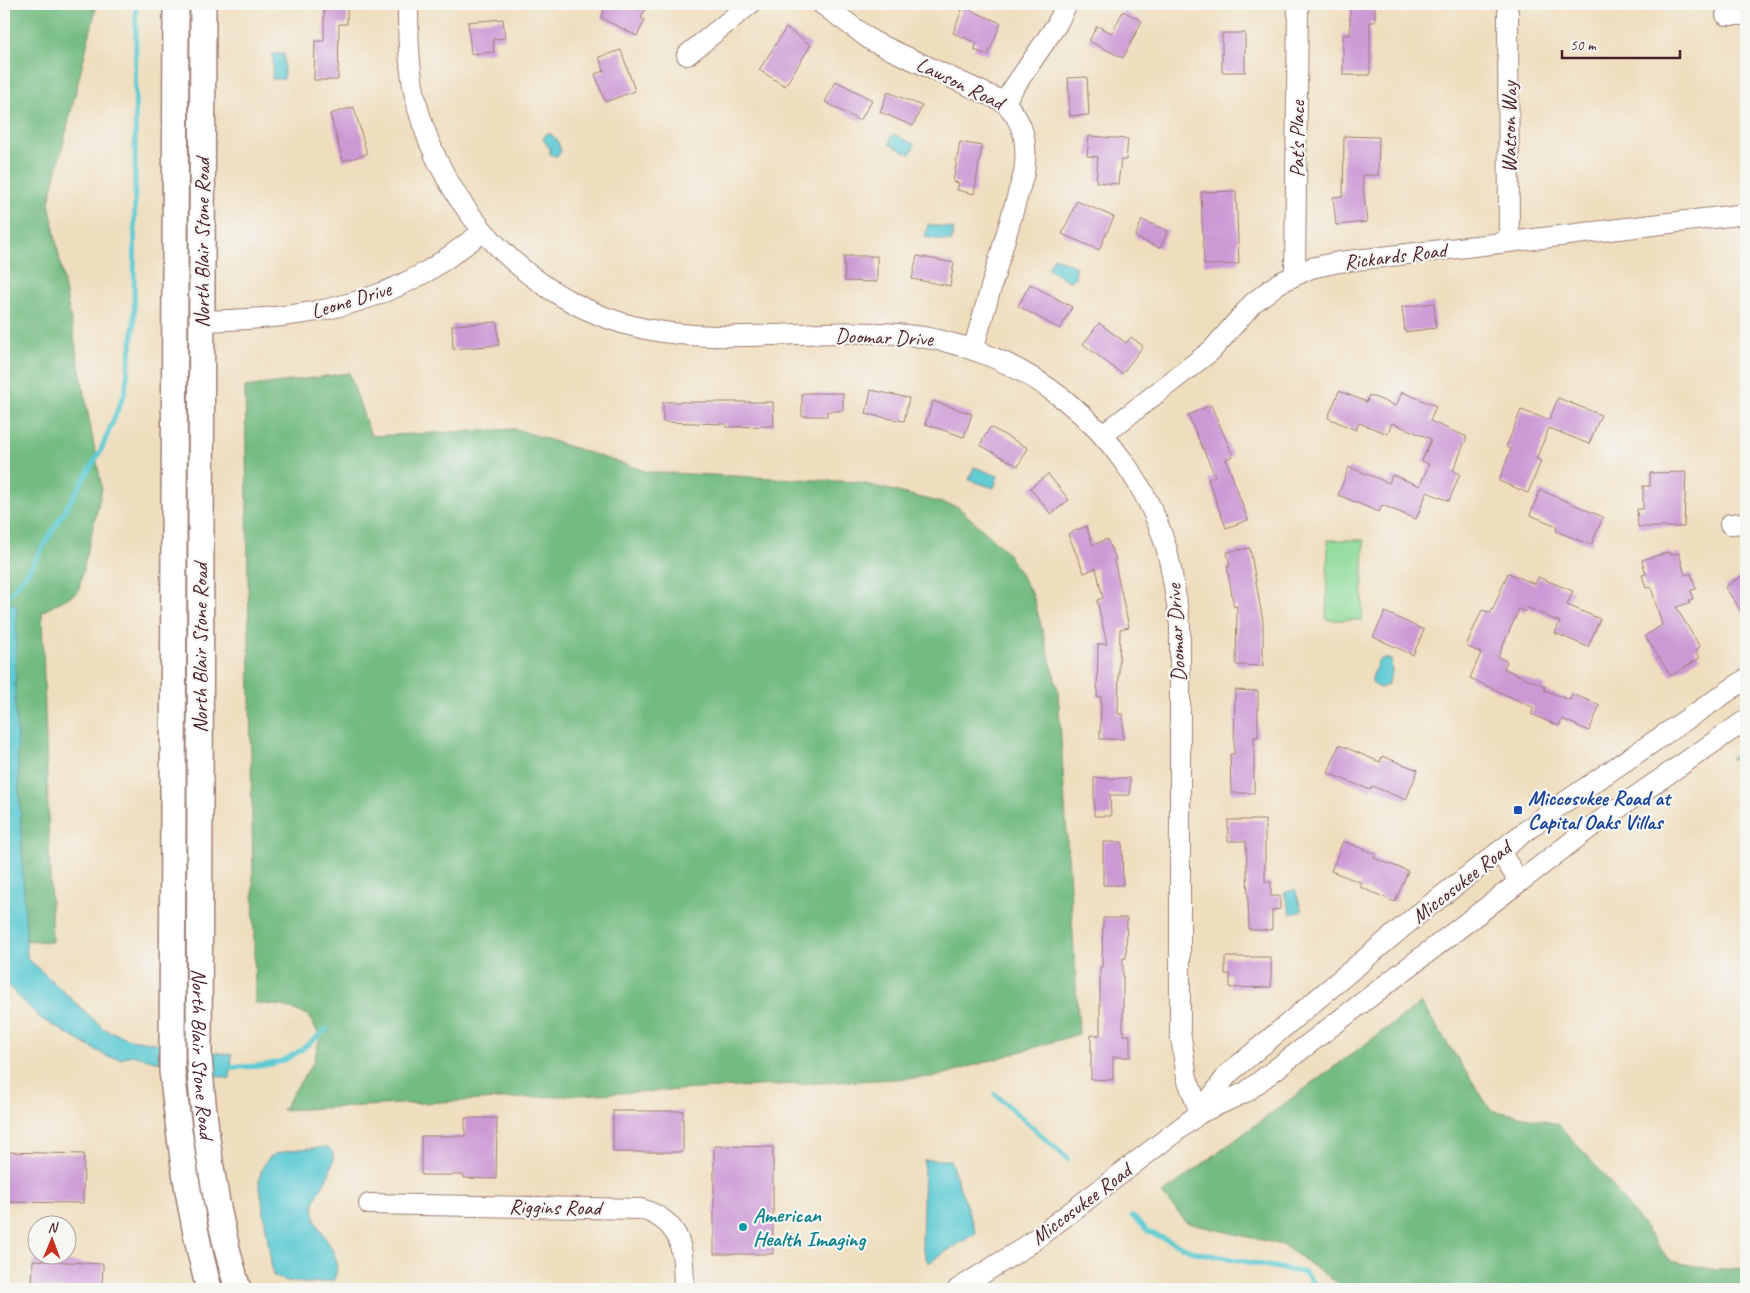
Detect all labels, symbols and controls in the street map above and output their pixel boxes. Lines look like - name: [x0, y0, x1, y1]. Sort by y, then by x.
- scale bar: [1562, 28, 1680, 60]
- text: 50 m: [1570, 36, 1597, 55]
- street label: Lawson Road: [912, 51, 1011, 117]
- street label: Watson Way: [1496, 80, 1522, 173]
- street label: Pat's Place: [1284, 99, 1310, 177]
- street label: North Blair Stone Road: [189, 154, 215, 328]
- street label: Rickards Road: [1342, 237, 1450, 275]
- street label: Leone Drive: [308, 275, 395, 324]
- street label: Doomar Drive: [835, 322, 934, 352]
- street label: North Blair Stone Road: [187, 559, 213, 733]
- street label: Doomar Drive: [1160, 582, 1192, 683]
- place label: Miccosukee Road at Capital Oaks Villas: [1528, 785, 1673, 835]
- marker: Miccosukee Road at Capital Oaks Villas: [1512, 804, 1524, 816]
- street label: Miccosukee Road: [1406, 833, 1519, 929]
- street label: North Blair Stone Road: [186, 969, 220, 1144]
- street label: Miccosukee Road: [1026, 1156, 1139, 1250]
- street label: Riggins Road: [509, 1193, 605, 1221]
- place label: American Health Imaging: [753, 1202, 866, 1252]
- north arrow: [28, 1216, 78, 1266]
- text: N: [48, 1219, 59, 1236]
- marker: American Health Imaging: [737, 1221, 749, 1233]

